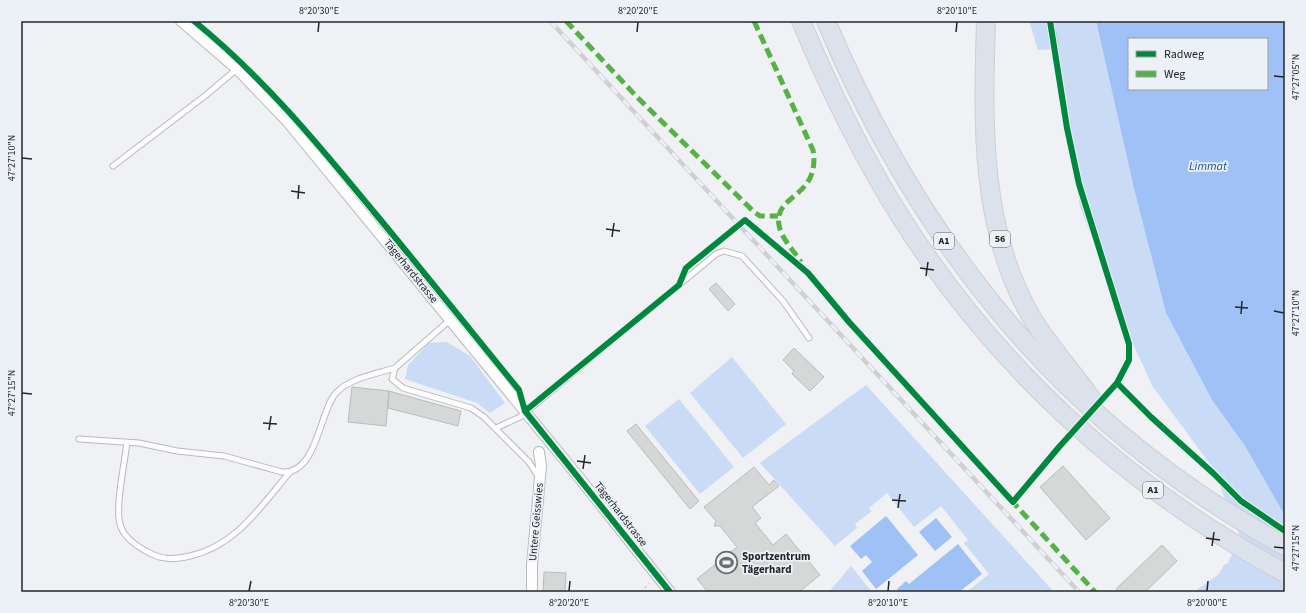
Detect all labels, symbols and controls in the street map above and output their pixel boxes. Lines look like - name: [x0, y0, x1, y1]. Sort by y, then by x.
- text: 8°20'30"E: [299, 4, 339, 18]
- text: 8°20'20"E: [618, 4, 658, 18]
- text: 8°20'10"E: [937, 4, 977, 18]
- legend: [1128, 38, 1268, 90]
- text: Radweg: [1164, 46, 1204, 63]
- text: 47°27'05"N: [1289, 54, 1303, 100]
- text: Weg: [1164, 66, 1185, 83]
- text: 47°27'10"N: [5, 135, 19, 181]
- water label: Limmat: [1189, 158, 1228, 175]
- road number: 56: [990, 231, 1010, 247]
- road number: A1: [934, 233, 954, 249]
- street label: Tägerhardstrasse: [380, 236, 442, 307]
- text: 47°27'10"N: [1289, 290, 1303, 336]
- text: 47°27'15"N: [5, 370, 19, 416]
- street label: Tägerhardstrasse: [591, 478, 651, 550]
- street label: Untere Geisswies: [525, 482, 547, 562]
- road number: A1: [1143, 482, 1163, 498]
- text: 47°27'15"N: [1289, 525, 1303, 571]
- sports icon: Sportzentrum Tägerhard: [713, 549, 739, 575]
- place label: Sportzentrum Tägerhard: [742, 549, 810, 577]
- text: 8°20'30"E: [229, 596, 269, 610]
- text: 8°20'20"E: [549, 596, 589, 610]
- text: 8°20'10"E: [868, 596, 908, 610]
- text: 8°20'00"E: [1187, 596, 1227, 610]

